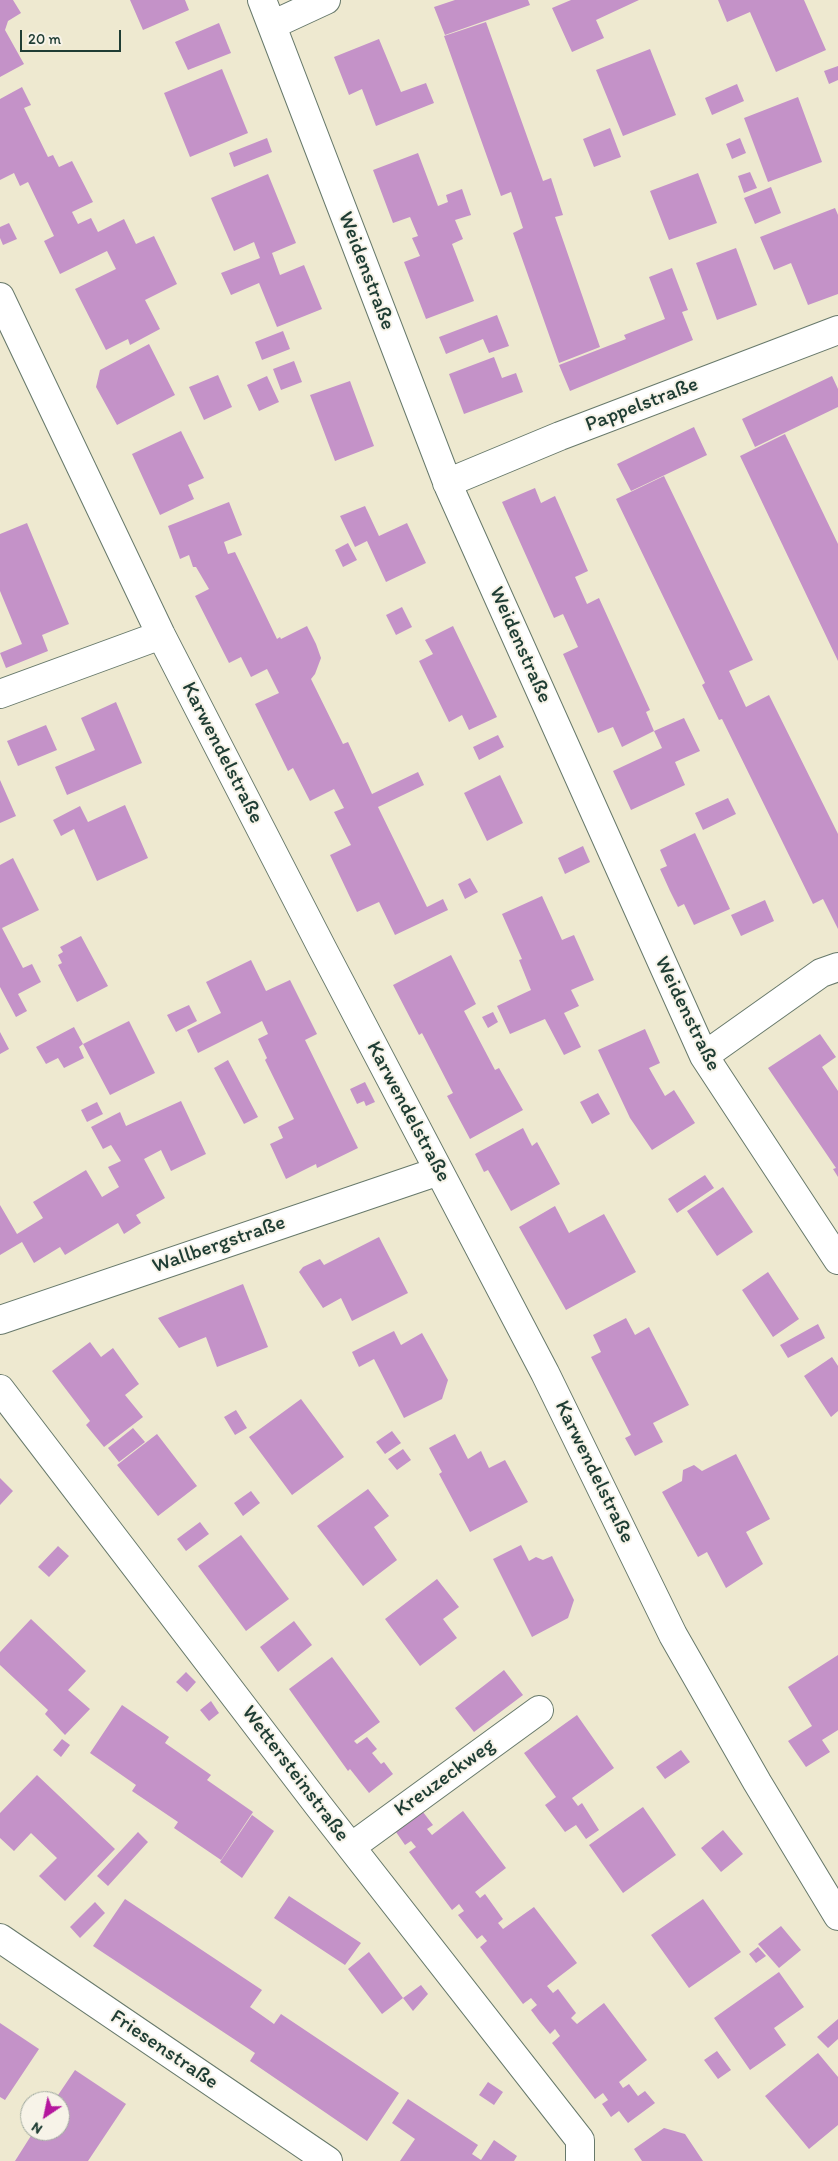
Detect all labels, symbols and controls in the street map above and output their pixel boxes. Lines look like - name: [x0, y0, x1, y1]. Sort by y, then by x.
- scale bar: [22, 20, 124, 52]
- text: 20 m: [28, 30, 61, 48]
- street label: Weidenstraße: [332, 208, 400, 334]
- street label: Pappelstraße: [582, 372, 702, 438]
- street label: Weidenstraße: [483, 583, 557, 707]
- street label: Karwendelstraße: [175, 678, 269, 828]
- street label: Weidenstraße: [648, 952, 726, 1076]
- street label: Karwendelstraße: [360, 1037, 456, 1187]
- street label: Wallbergstraße: [149, 1210, 289, 1280]
- street label: Karwendelstraße: [549, 1397, 639, 1547]
- street label: Wettersteinstraße: [236, 1701, 354, 1847]
- street label: Kreuzeckweg: [390, 1733, 500, 1823]
- street label: Friesenstraße: [105, 2005, 223, 2095]
- north arrow: [20, 2091, 70, 2141]
- text: N: [28, 2118, 46, 2138]

